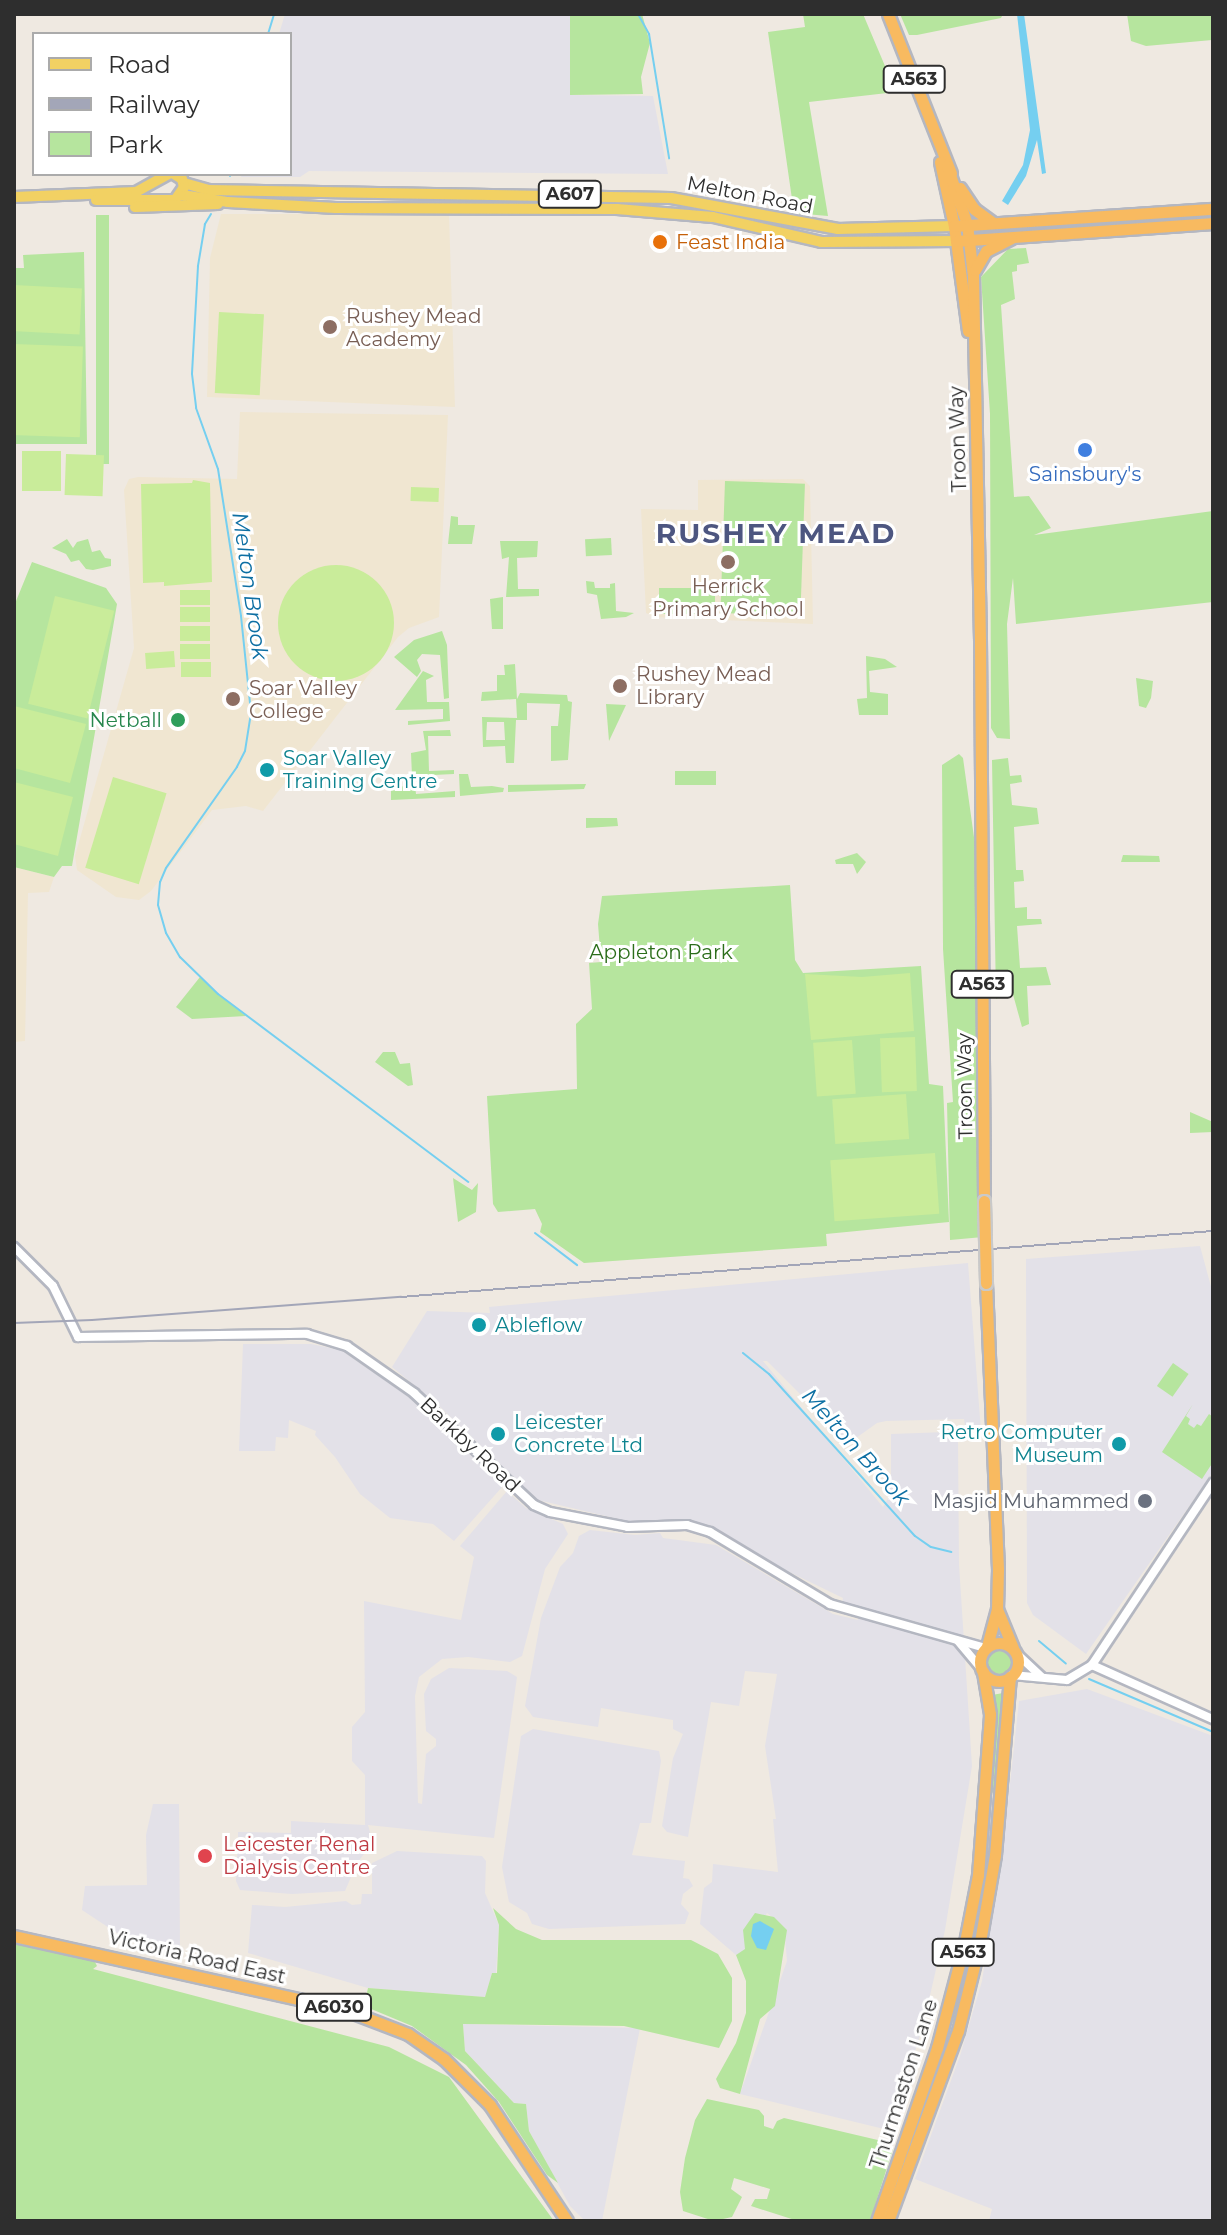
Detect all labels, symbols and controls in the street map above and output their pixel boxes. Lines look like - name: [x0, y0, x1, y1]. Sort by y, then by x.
- legend: [32, 32, 292, 176]
- text: Road: [108, 50, 171, 79]
- road number: A563: [882, 65, 946, 93]
- text: Railway: [108, 90, 200, 119]
- text: Park: [108, 130, 163, 159]
- street label: Melton Road: [685, 171, 815, 219]
- road number: A607: [536, 180, 604, 208]
- place label: Feast India: [676, 230, 785, 254]
- marker: Feast India: [651, 233, 669, 251]
- place label: Rushey Mead Academy: [346, 304, 481, 351]
- marker: Rushey Mead Academy: [321, 318, 339, 336]
- street label: Troon Way: [944, 386, 972, 492]
- marker: Sainsbury's: [1076, 441, 1094, 459]
- place label: Sainsbury's: [1029, 462, 1141, 486]
- water label: Melton Brook: [227, 510, 273, 662]
- district label: RUSHEY MEAD: [656, 516, 896, 550]
- marker: Herrick Primary School: [719, 553, 737, 571]
- place label: Herrick Primary School: [652, 574, 804, 621]
- place label: Rushey Mead Library: [636, 662, 771, 709]
- place label: Soar Valley College: [249, 676, 357, 723]
- marker: Rushey Mead Library: [611, 677, 629, 695]
- marker: Soar Valley College: [224, 690, 242, 708]
- place label: Netball: [89, 708, 162, 732]
- marker: Netball: [169, 711, 187, 729]
- place label: Soar Valley Training Centre: [283, 746, 437, 793]
- marker: Soar Valley Training Centre: [258, 761, 276, 779]
- park label: Appleton Park: [589, 940, 733, 964]
- road number: A563: [950, 970, 1014, 998]
- street label: Troon Way: [952, 1033, 978, 1139]
- place label: Ableflow: [495, 1313, 582, 1337]
- marker: Ableflow: [470, 1316, 488, 1334]
- water label: Melton Brook: [796, 1383, 916, 1511]
- street label: Barkby Road: [415, 1392, 525, 1498]
- place label: Leicester Concrete Ltd: [514, 1410, 643, 1457]
- place label: Retro Computer Museum: [940, 1420, 1103, 1467]
- marker: Leicester Concrete Ltd: [489, 1425, 507, 1443]
- marker: Retro Computer Museum: [1110, 1435, 1128, 1453]
- place label: Masjid Muhammed: [933, 1489, 1129, 1513]
- marker: Masjid Muhammed: [1136, 1492, 1154, 1510]
- place label: Leicester Renal Dialysis Centre: [223, 1832, 375, 1879]
- marker: Leicester Renal Dialysis Centre: [194, 1845, 216, 1867]
- street label: Victoria Road East: [106, 1925, 288, 1989]
- road number: A563: [931, 1938, 995, 1966]
- road number: A6030: [296, 1993, 372, 2021]
- street label: Thurmaston Lane: [865, 1996, 943, 2172]

